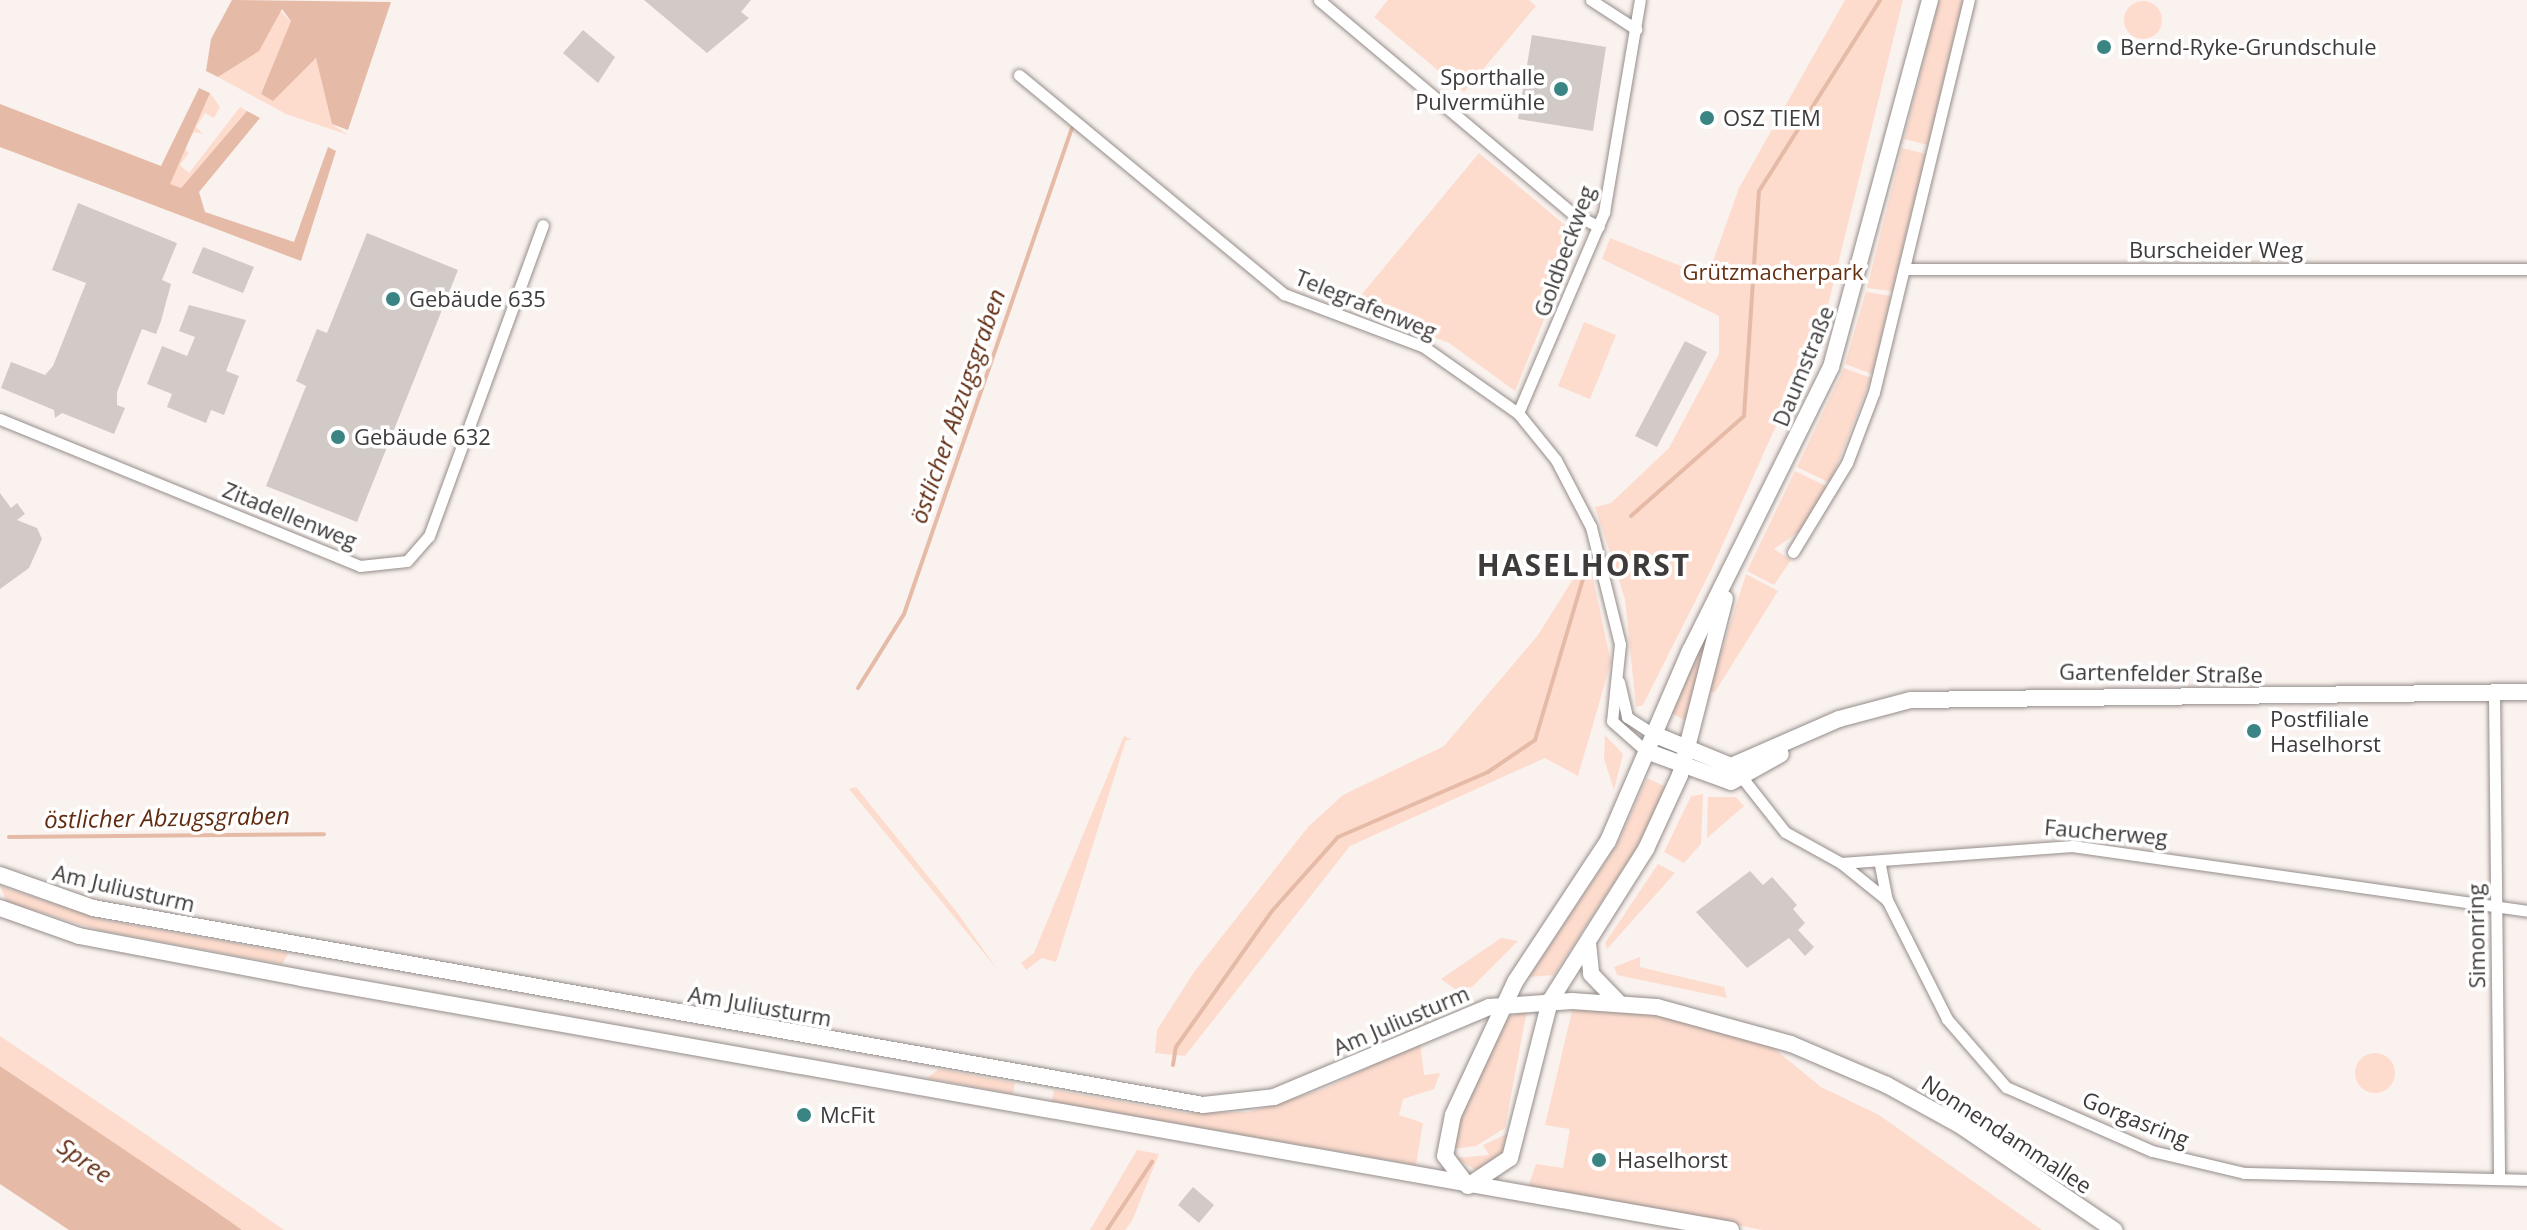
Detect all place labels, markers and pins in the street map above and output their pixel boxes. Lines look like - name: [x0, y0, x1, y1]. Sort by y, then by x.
- place label: Bernd-Ryke-Grundschule: [2120, 34, 2377, 60]
- marker: Bernd-Ryke-Grundschule: [2095, 38, 2113, 56]
- place label: Sporthalle Pulvermühle: [1415, 63, 1545, 114]
- marker: Sporthalle Pulvermühle: [1552, 80, 1570, 98]
- place label: OSZ TIEM: [1723, 105, 1821, 131]
- marker: OSZ TIEM: [1698, 109, 1716, 127]
- place label: Gebäude 635: [409, 286, 546, 312]
- marker: Gebäude 635: [384, 290, 402, 308]
- place label: Gebäude 632: [354, 424, 491, 450]
- marker: Gebäude 632: [329, 428, 347, 446]
- place label: Postfiliale Haselhorst: [2270, 705, 2381, 756]
- marker: Postfiliale Haselhorst: [2245, 722, 2263, 740]
- place label: McFit: [820, 1102, 875, 1128]
- marker: McFit: [795, 1106, 813, 1124]
- place label: Haselhorst: [1617, 1147, 1728, 1173]
- marker: Haselhorst: [1588, 1149, 1610, 1171]

